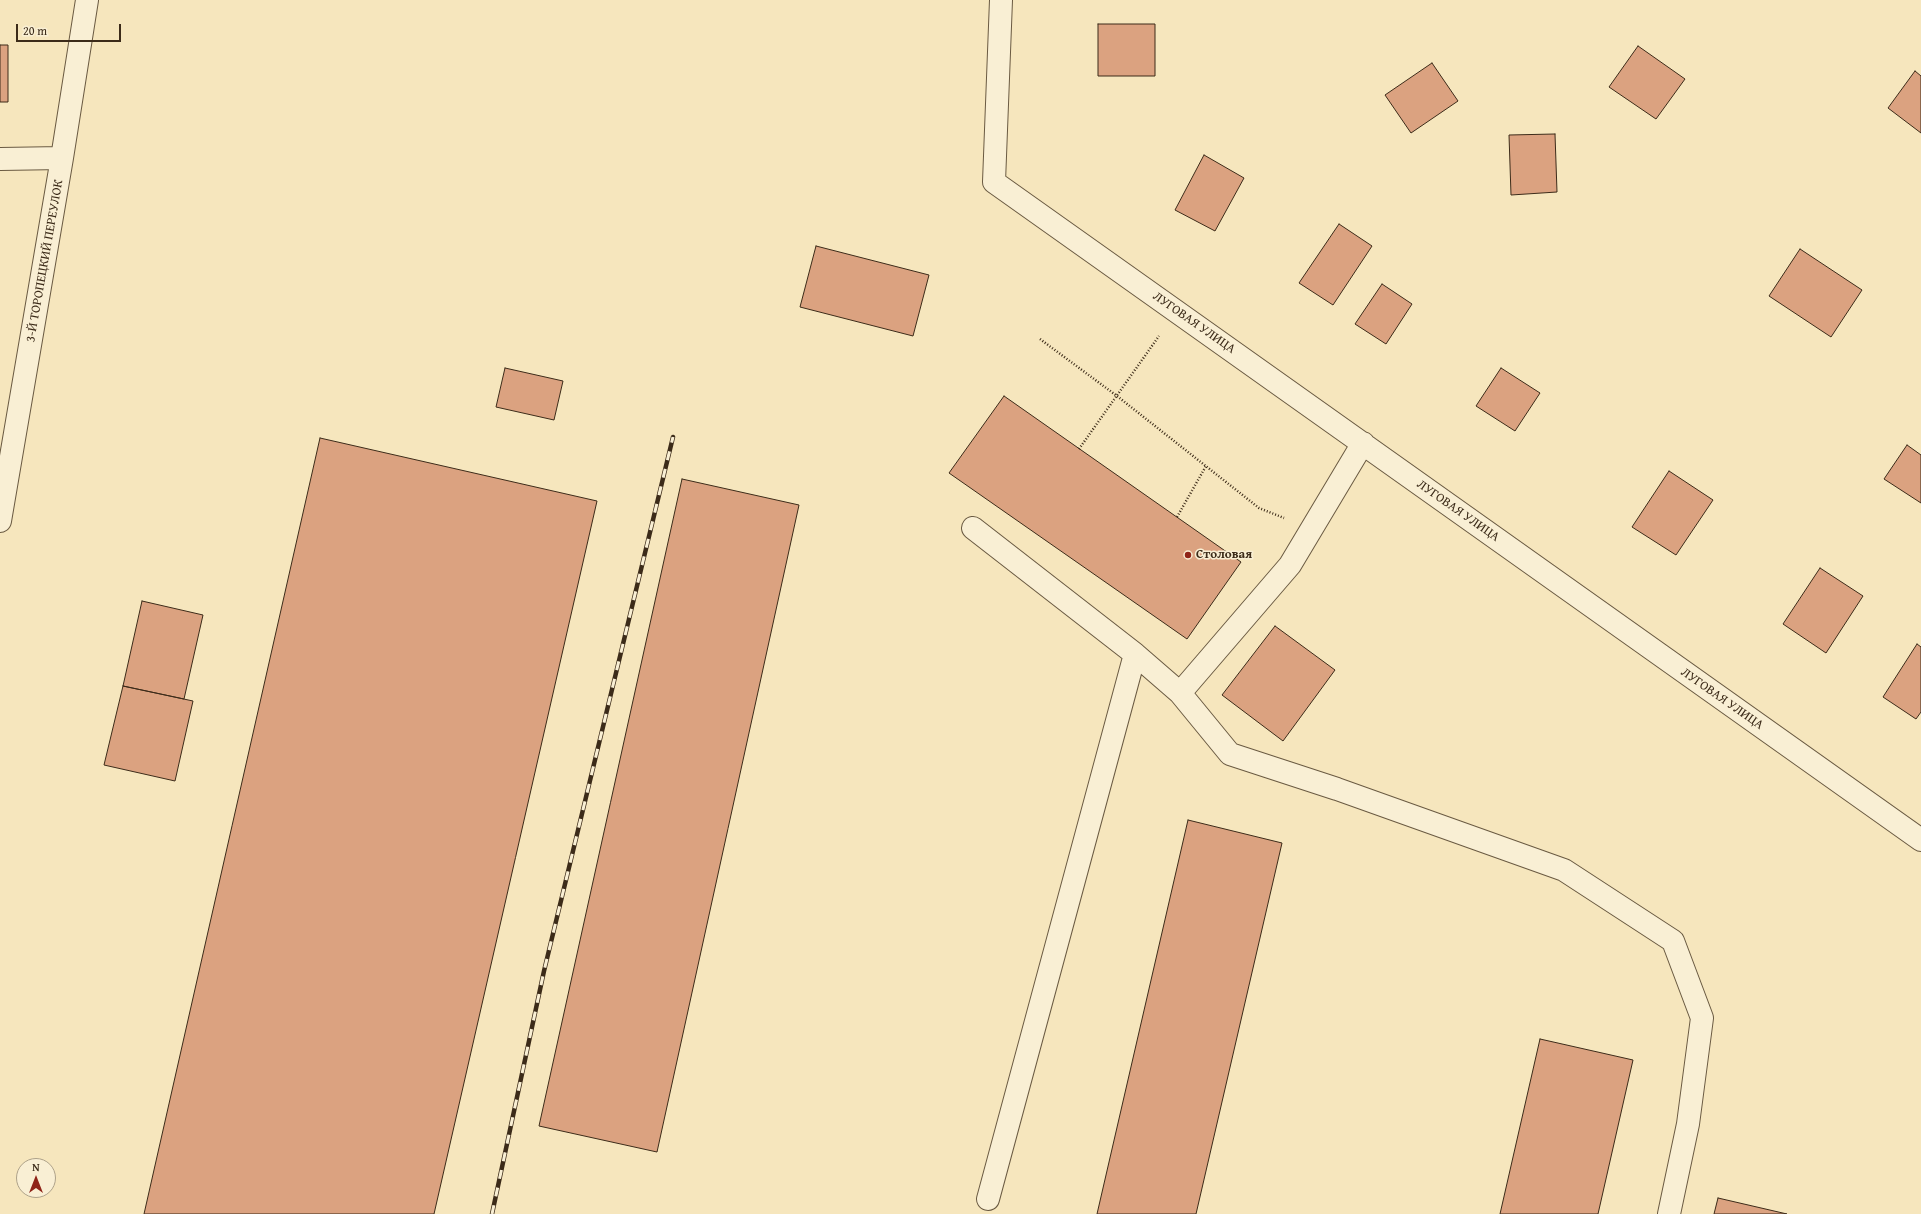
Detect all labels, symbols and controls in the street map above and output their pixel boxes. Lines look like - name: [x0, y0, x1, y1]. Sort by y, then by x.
- scale bar: [18, 16, 123, 42]
- text: 20 m: [23, 22, 47, 39]
- street label: 3-Й ТОРОПЕЦКИЙ ПЕРЕУЛОК: [23, 179, 67, 343]
- street label: ЛУГОВАЯ УЛИЦА: [1150, 289, 1238, 357]
- street label: ЛУГОВАЯ УЛИЦА: [1414, 477, 1502, 545]
- place label: Столовая: [1196, 547, 1252, 563]
- marker: Столовая: [1183, 550, 1193, 560]
- street label: ЛУГОВАЯ УЛИЦА: [1678, 665, 1766, 733]
- north arrow: [16, 1158, 56, 1198]
- text: N: [32, 1159, 40, 1175]

